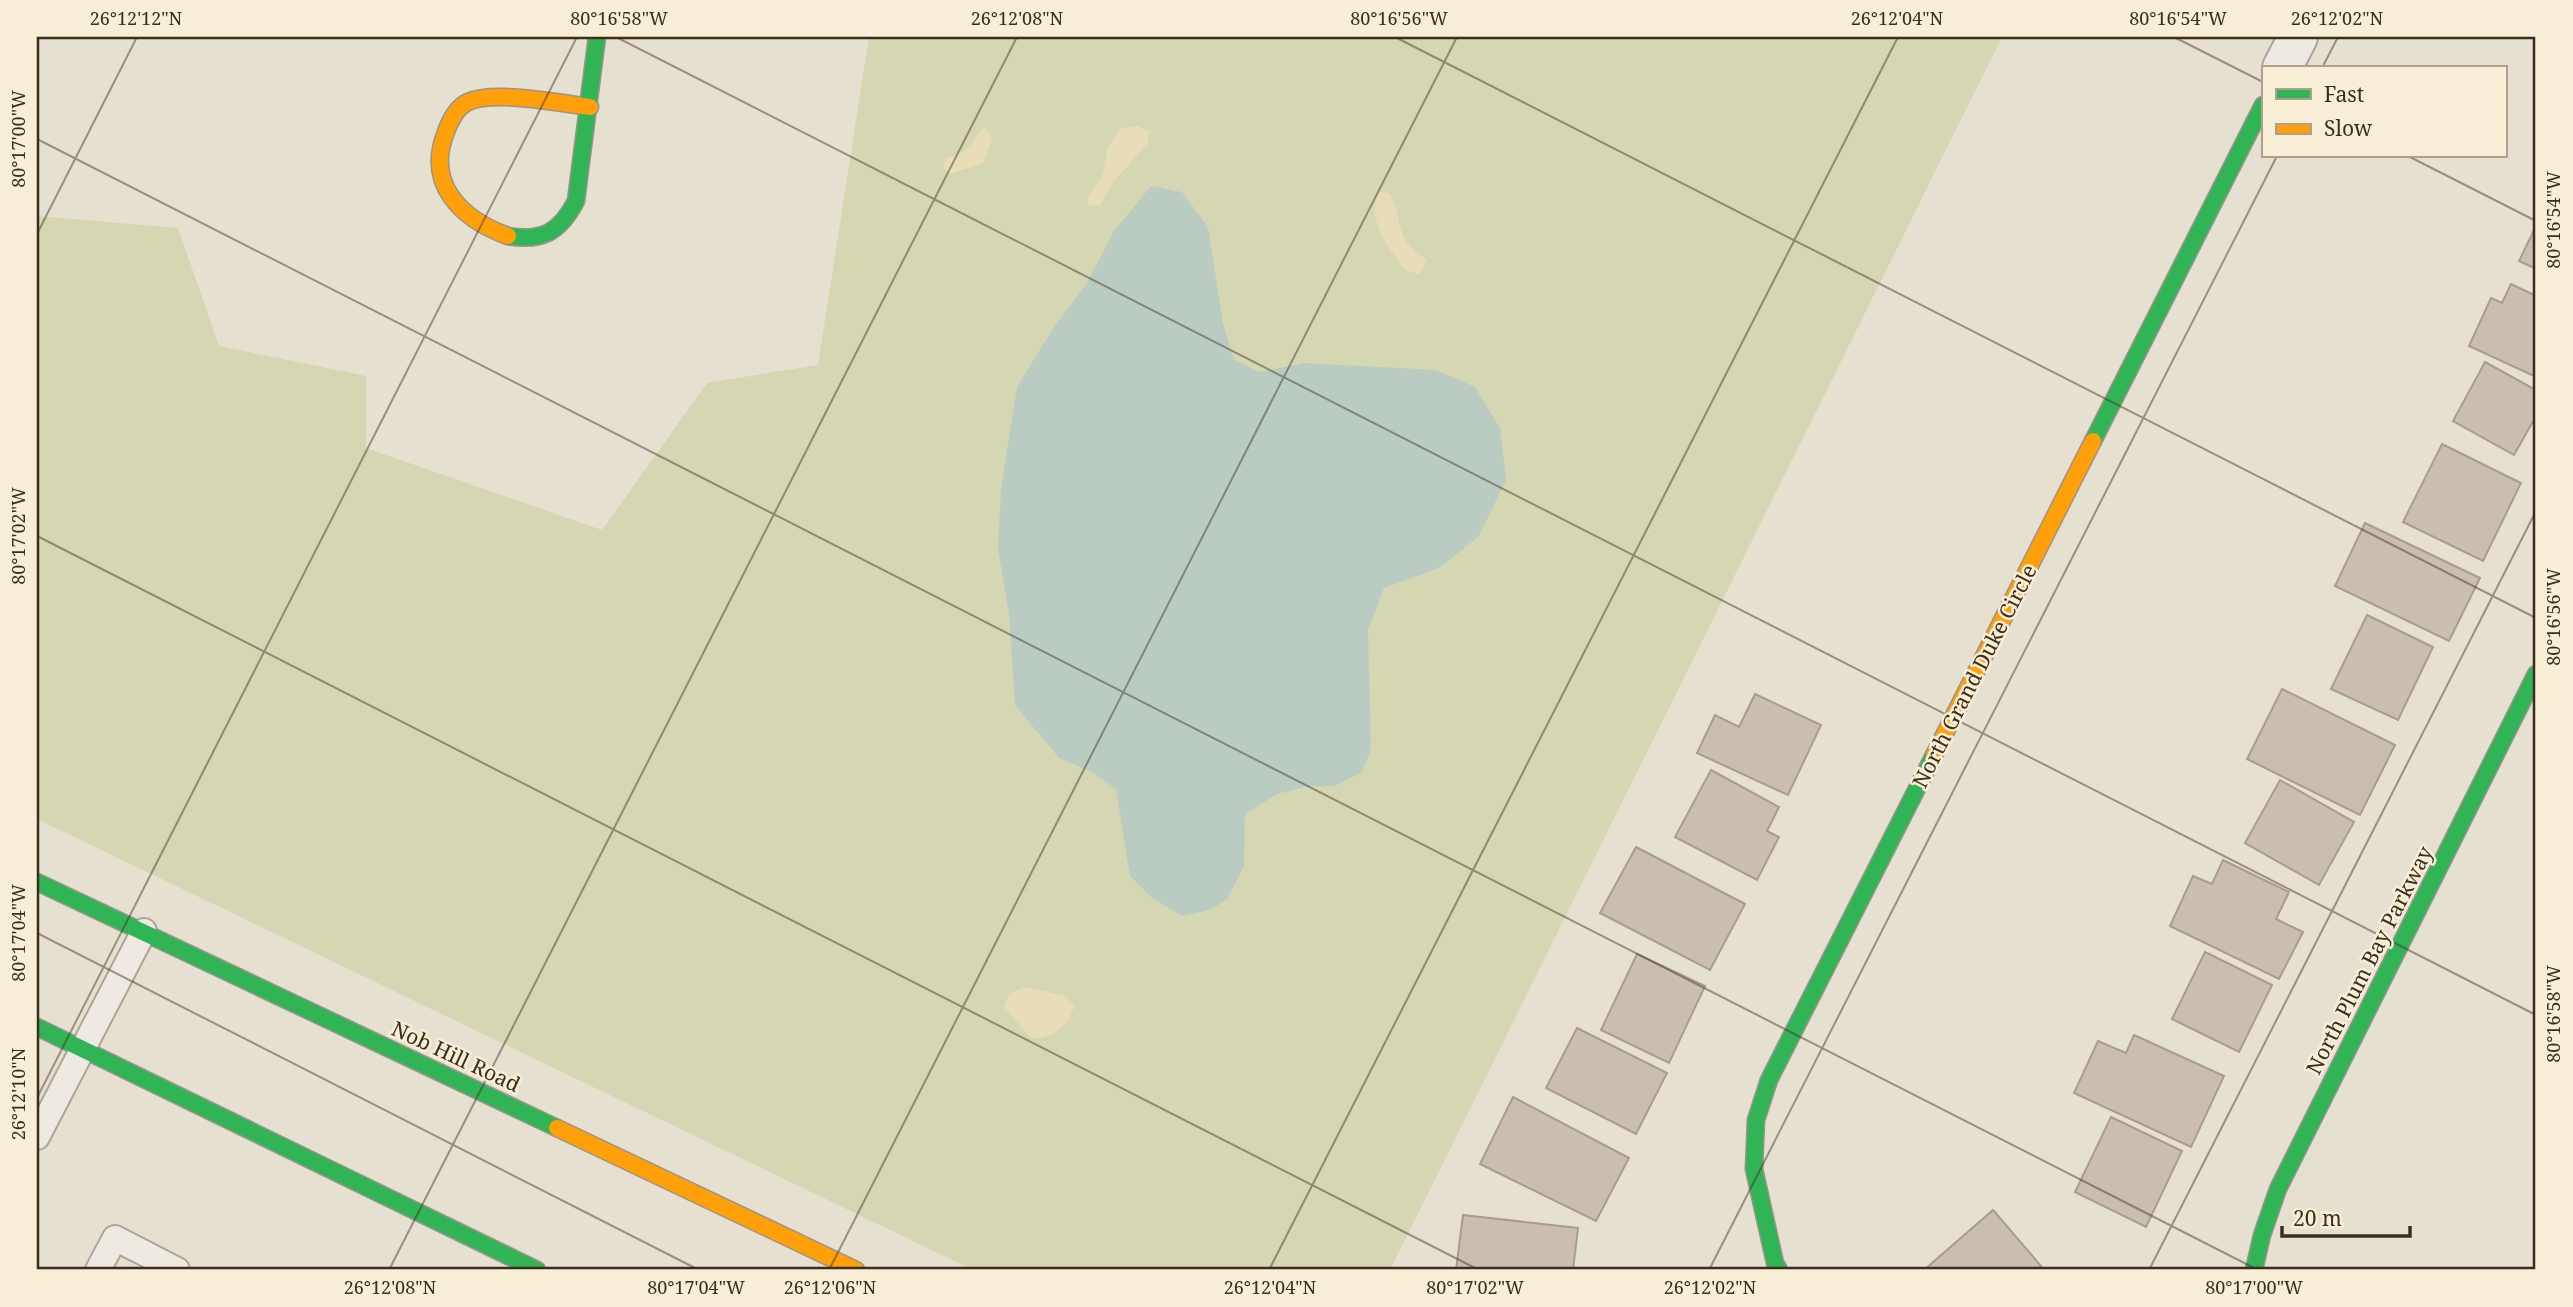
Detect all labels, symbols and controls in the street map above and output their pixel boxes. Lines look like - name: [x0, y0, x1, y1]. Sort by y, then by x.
- text: 26°12'12"N: [90, 6, 183, 30]
- text: 80°16'58"W: [570, 6, 668, 30]
- text: 26°12'08"N: [971, 6, 1064, 30]
- text: 80°16'56"W: [1350, 6, 1448, 30]
- text: 26°12'04"N: [1851, 6, 1944, 30]
- text: 80°16'54"W: [2129, 6, 2227, 30]
- text: 26°12'02"N: [2291, 6, 2384, 30]
- legend: [2262, 66, 2506, 158]
- text: Fast: [2324, 80, 2364, 108]
- text: 80°17'00"W: [6, 90, 30, 188]
- text: Slow: [2324, 114, 2373, 142]
- text: 80°16'54"W: [2541, 171, 2565, 269]
- text: 80°17'02"W: [6, 487, 30, 585]
- street label: North Grand Duke Circle: [1905, 560, 2043, 792]
- text: 80°16'56"W: [2541, 568, 2565, 666]
- street label: North Plum Bay Parkway: [2299, 841, 2439, 1079]
- text: 80°17'04"W: [6, 884, 30, 982]
- text: 80°16'58"W: [2541, 965, 2565, 1063]
- street label: Nob Hill Road: [387, 1014, 525, 1098]
- text: 26°12'10"N: [6, 1047, 30, 1140]
- scale bar: [2282, 1195, 2410, 1239]
- text: 20 m: [2293, 1204, 2342, 1232]
- text: 26°12'08"N: [344, 1275, 437, 1299]
- text: 80°17'04"W: [647, 1275, 745, 1299]
- text: 26°12'06"N: [784, 1275, 877, 1299]
- text: 26°12'04"N: [1224, 1275, 1317, 1299]
- text: 80°17'02"W: [1426, 1275, 1524, 1299]
- text: 26°12'02"N: [1664, 1275, 1757, 1299]
- text: 80°17'00"W: [2205, 1275, 2303, 1299]

